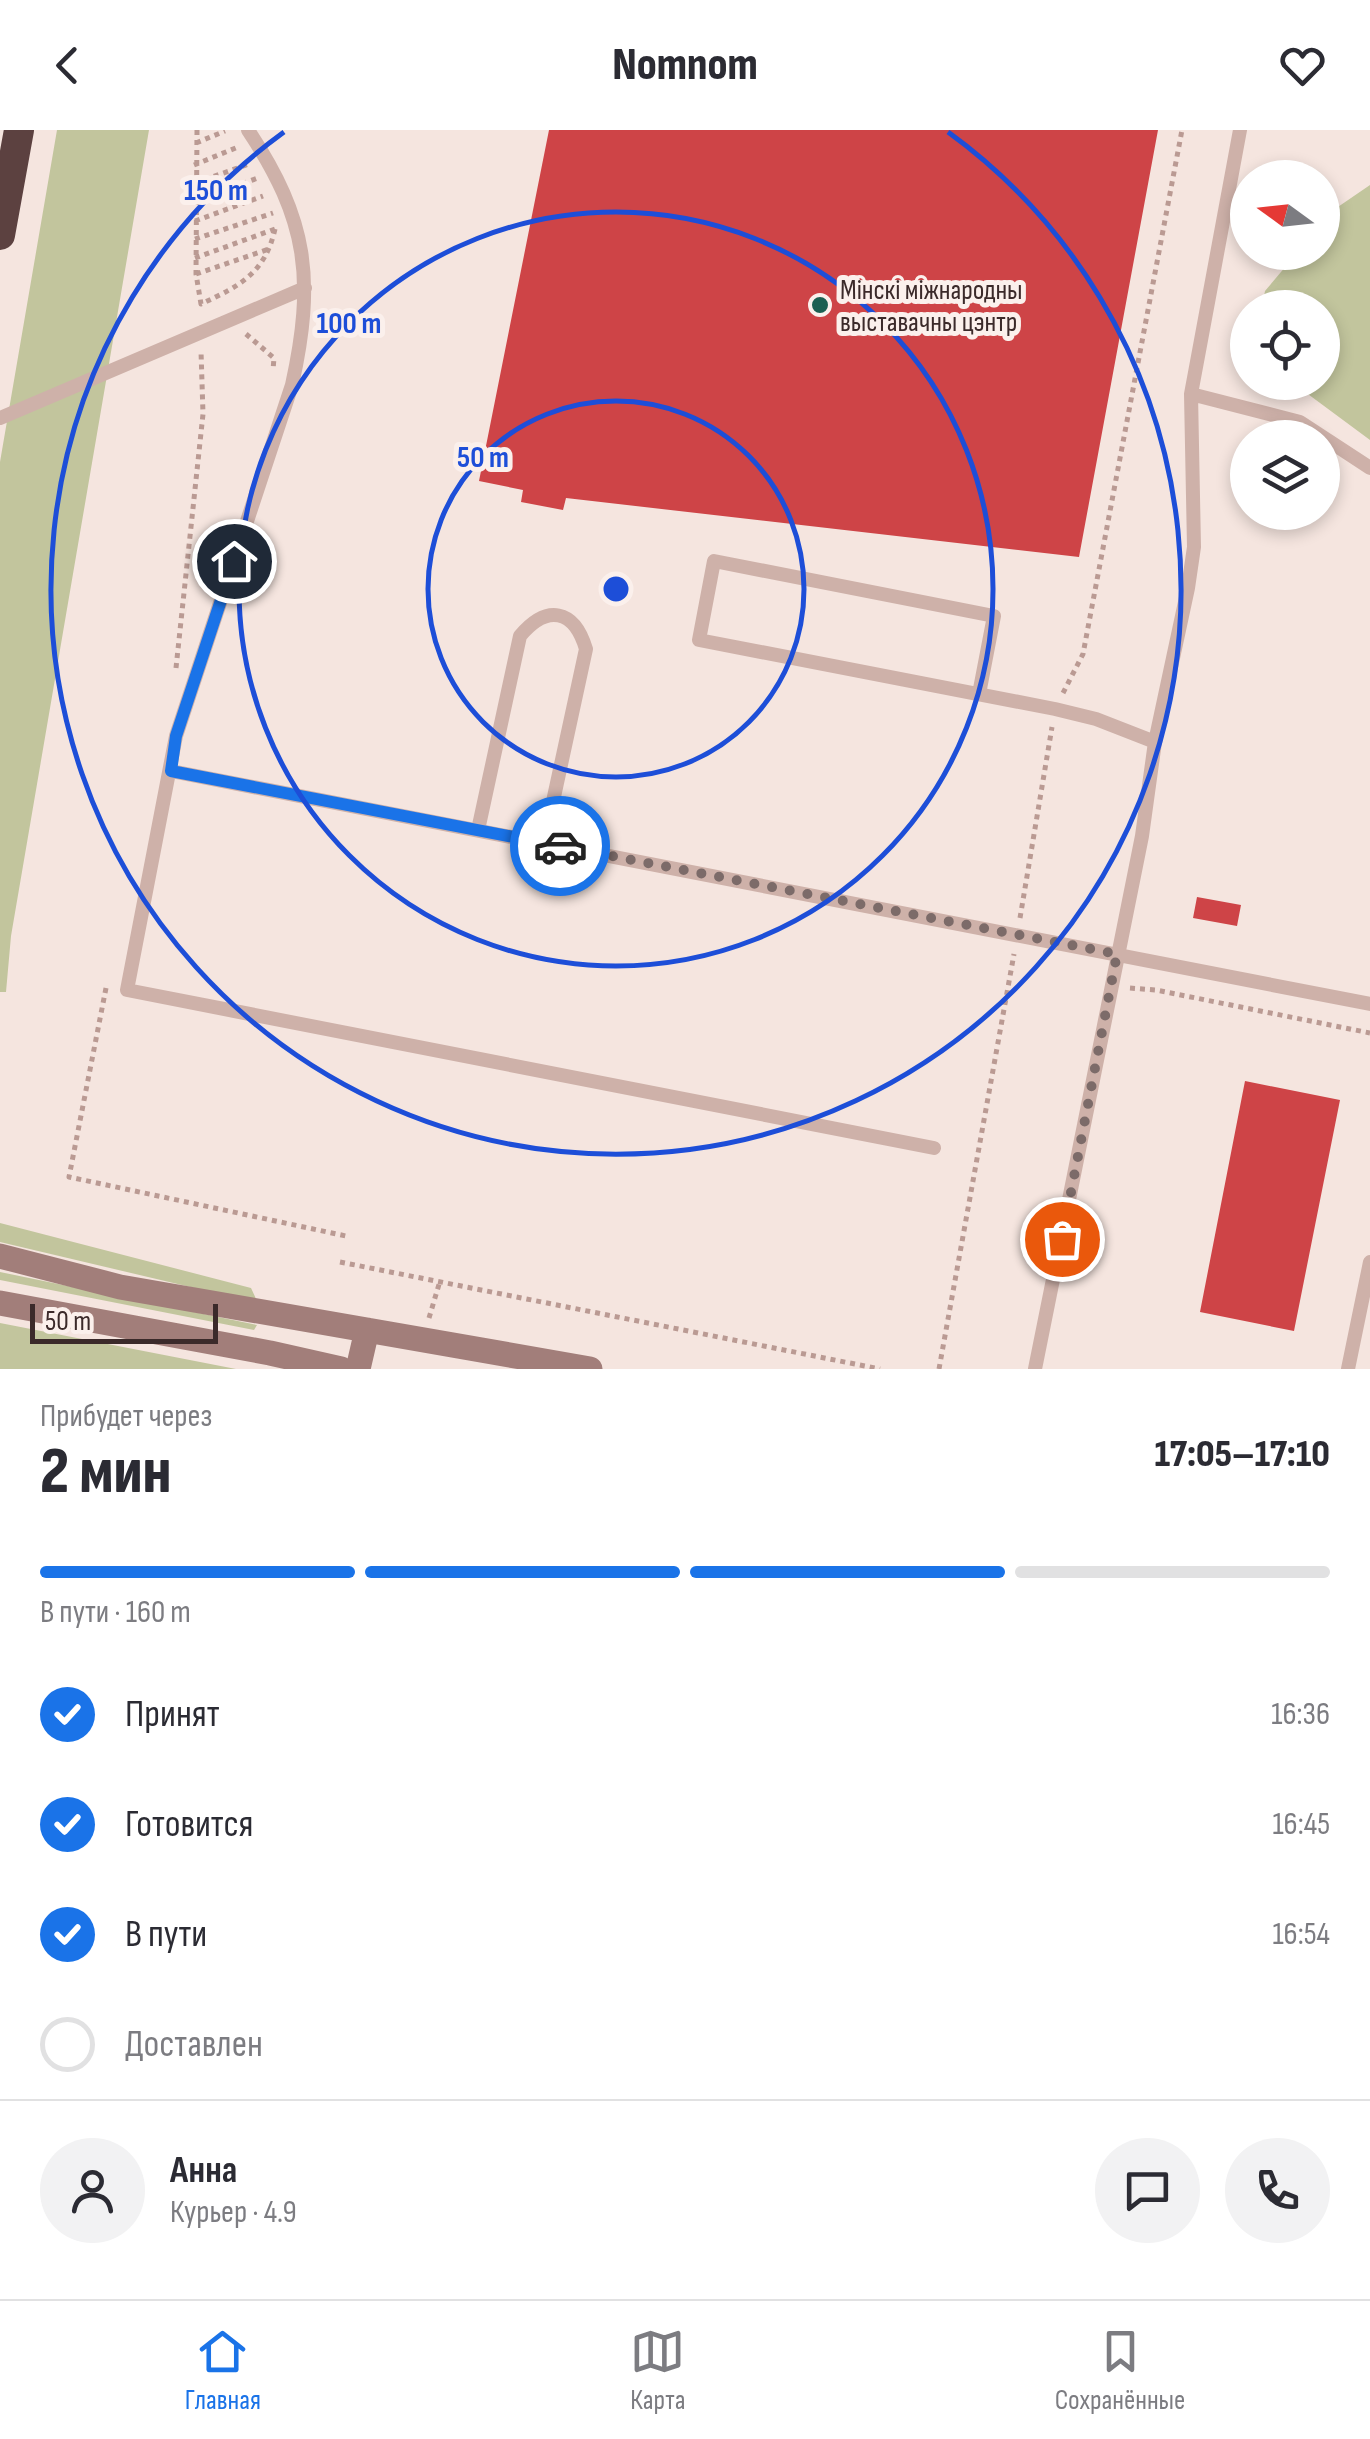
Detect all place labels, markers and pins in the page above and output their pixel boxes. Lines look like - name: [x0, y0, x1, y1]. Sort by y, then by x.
- place label: Мінскі міжнародны выставачны цэнтр: [840, 274, 1023, 339]
- marker: Мінскі міжнародны выставачны цэнтр: [809, 294, 831, 316]
- pin: [192, 519, 277, 604]
- centre of rings: [598, 571, 634, 607]
- pin: [1020, 1197, 1105, 1282]

